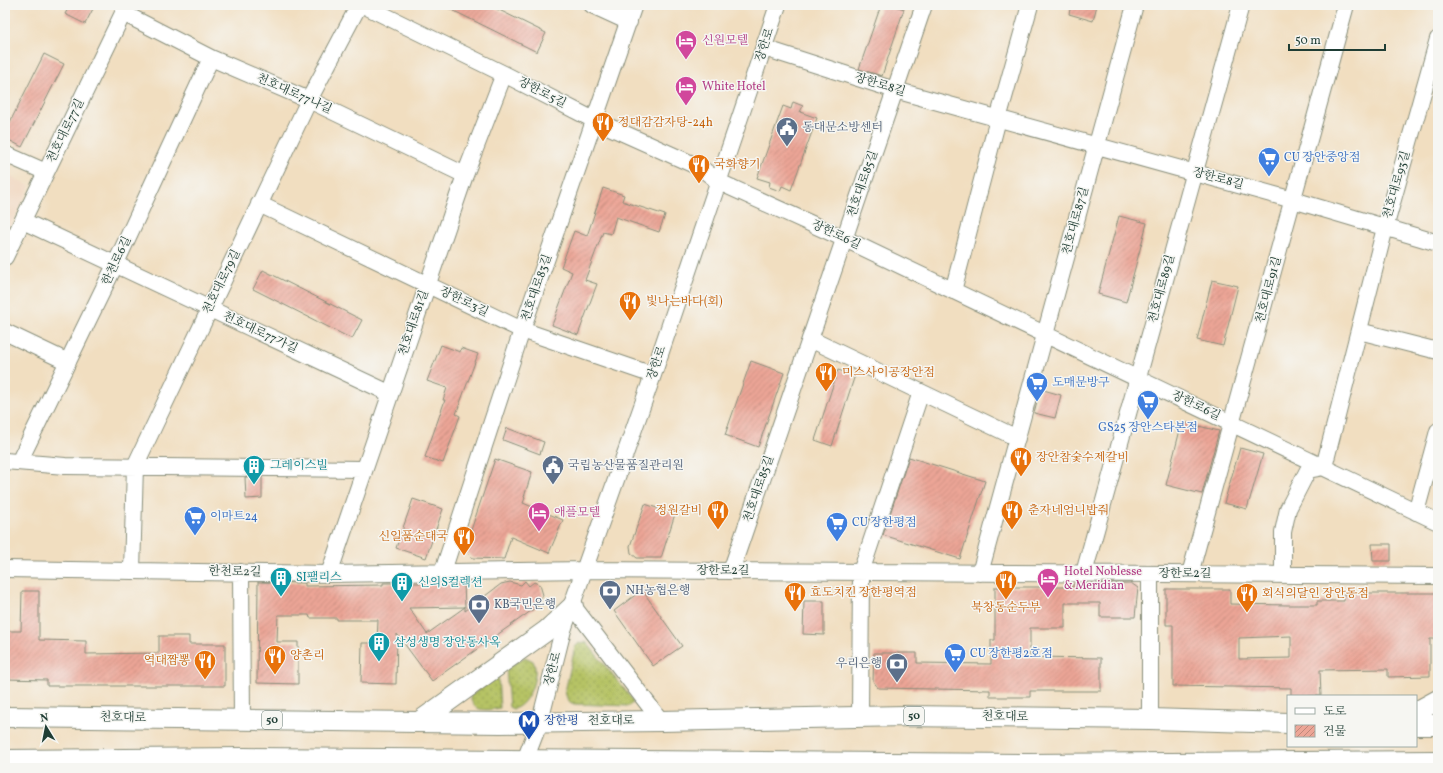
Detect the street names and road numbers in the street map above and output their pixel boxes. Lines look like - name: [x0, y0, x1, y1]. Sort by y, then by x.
- street label: 장한로: [752, 26, 778, 64]
- street label: 천호대로77나길: [254, 70, 334, 118]
- street label: 장한로8길: [853, 70, 907, 100]
- street label: 장한로5길: [515, 74, 569, 112]
- street label: 천호대로77길: [44, 96, 88, 166]
- street label: 천호대로85길: [844, 148, 882, 220]
- street label: 천호대로93길: [1380, 149, 1414, 221]
- street label: 장한로8길: [1191, 164, 1245, 194]
- street label: 천호대로87길: [1059, 185, 1093, 257]
- street label: 장한로6길: [809, 217, 863, 253]
- street label: 한천로6길: [99, 234, 135, 288]
- street label: 천호대로79길: [199, 247, 245, 317]
- street label: 천호대로83길: [518, 252, 556, 324]
- street label: 천호대로89길: [1145, 253, 1179, 325]
- street label: 천호대로91길: [1252, 255, 1286, 325]
- street label: 장한로3길: [437, 283, 491, 321]
- street label: 천호대로81길: [395, 288, 433, 358]
- street label: 천호대로77가길: [220, 309, 300, 357]
- street label: 장한로: [644, 344, 670, 382]
- street label: 장한로6길: [1169, 387, 1223, 425]
- street label: 천호대로85길: [740, 453, 778, 525]
- street label: 장한로2길: [697, 563, 749, 579]
- street label: 한천로2길: [208, 564, 262, 580]
- street label: 장한로2길: [1159, 566, 1211, 582]
- street label: 장한로: [541, 650, 565, 688]
- road number: 50: [904, 707, 924, 725]
- street label: 천호대로: [982, 709, 1029, 725]
- street label: 천호대로: [100, 710, 147, 726]
- road number: 50: [262, 711, 282, 729]
- street label: 천호대로: [588, 713, 635, 729]

